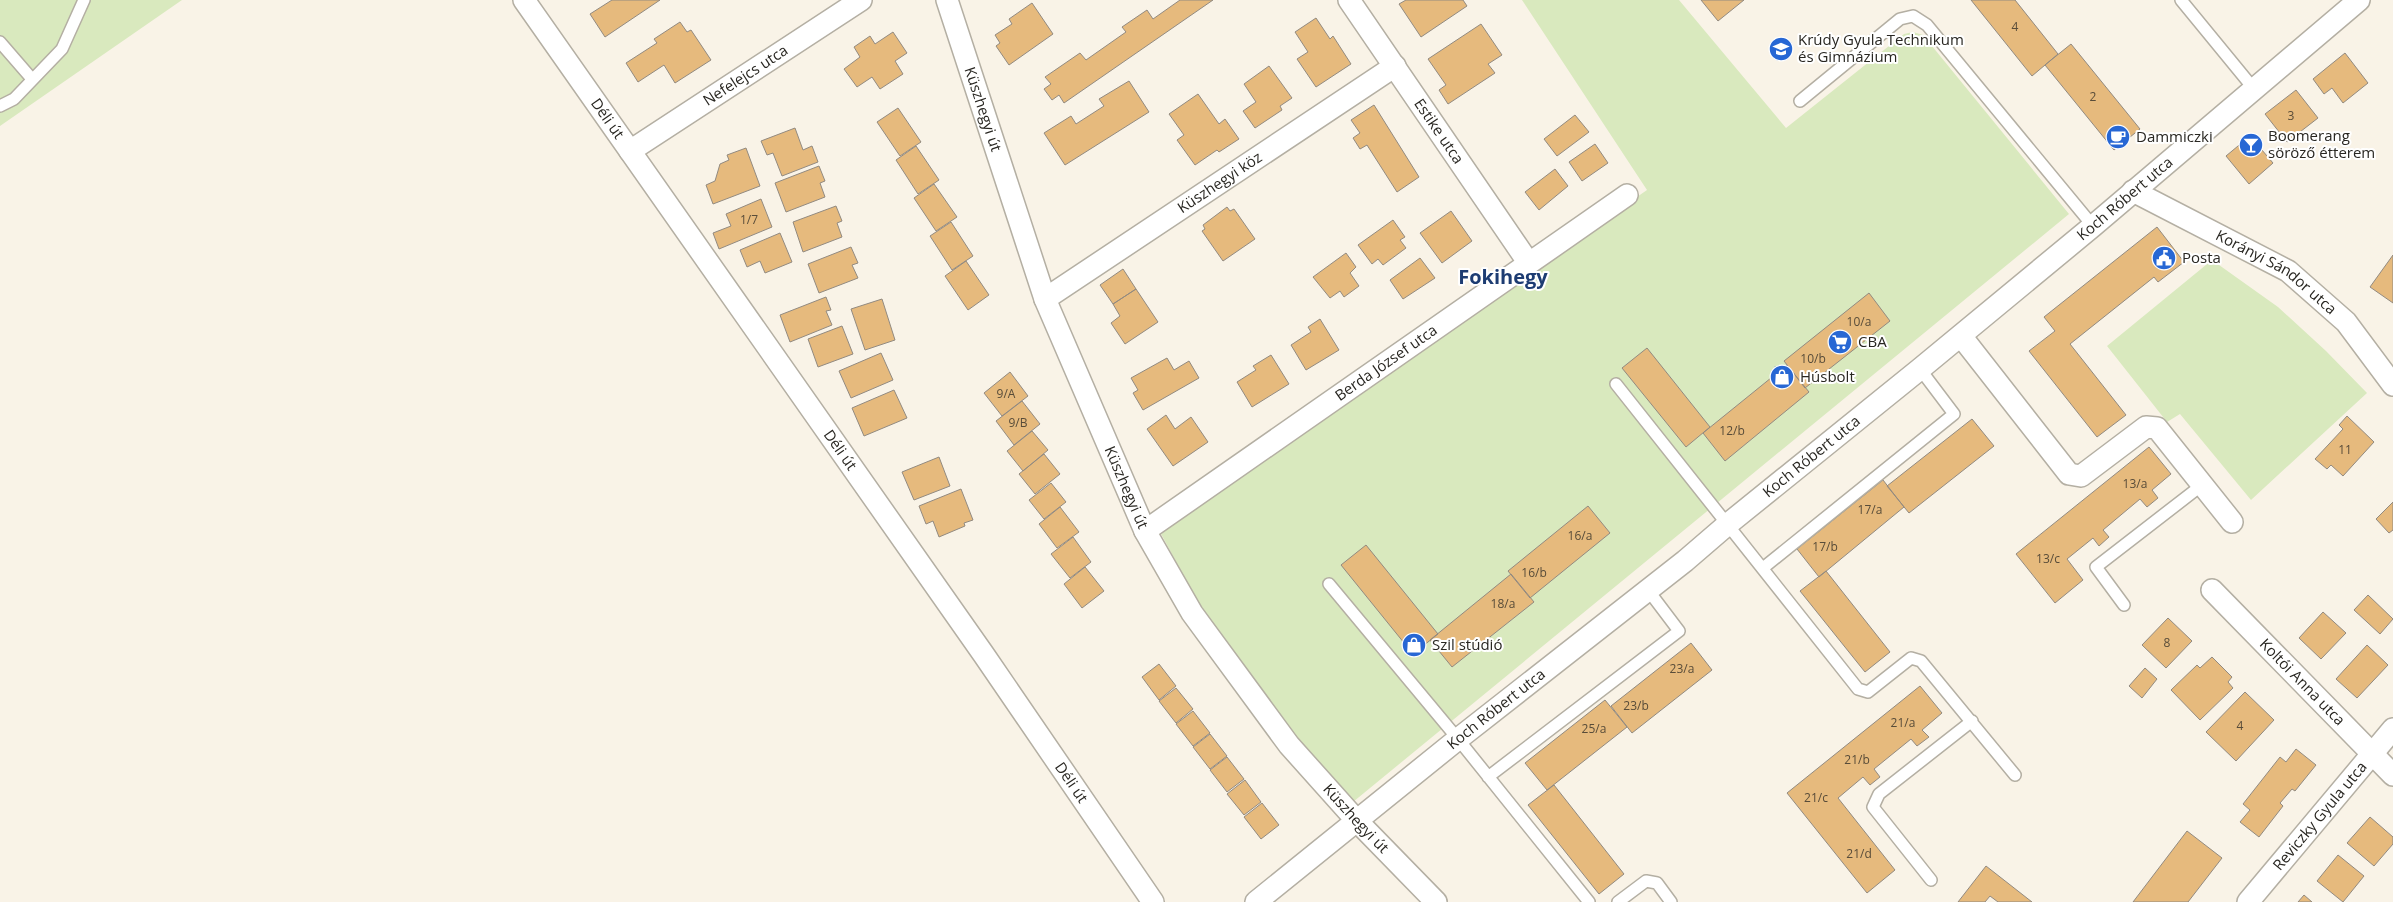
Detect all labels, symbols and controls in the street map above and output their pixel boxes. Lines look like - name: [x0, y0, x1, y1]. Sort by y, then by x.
- house number: 4: [2012, 18, 2019, 35]
- place label: Krúdy Gyula Technikum és Gimnázium: [1798, 29, 1964, 66]
- school or university icon: Krúdy Gyula Technikum és Gimnázium: [1768, 36, 1794, 62]
- street label: Nefelejcs utca: [699, 40, 791, 110]
- street label: Küszhegyi út: [961, 64, 1007, 154]
- house number: 2: [2090, 88, 2097, 105]
- street label: Déli út: [587, 94, 629, 142]
- street label: Estike utca: [1410, 94, 1469, 167]
- house number: 3: [2288, 107, 2295, 124]
- cafe icon: Dammiczki: [2105, 124, 2131, 150]
- place label: Boomerang söröző étterem: [2268, 125, 2375, 162]
- place label: Dammiczki: [2136, 126, 2213, 146]
- bar icon: Boomerang söröző étterem: [2238, 132, 2264, 158]
- street label: Küszhegyi köz: [1173, 146, 1265, 217]
- street label: Koch Róbert utca: [2072, 152, 2177, 244]
- house number: 1/7: [740, 211, 758, 228]
- street label: Korányi Sándor utca: [2213, 225, 2341, 318]
- public building icon: Posta: [2151, 245, 2177, 271]
- place label: Posta: [2182, 247, 2221, 267]
- district label: Fokihegy: [1458, 263, 1548, 290]
- house number: 10/a: [1847, 313, 1871, 330]
- street label: Berda József utca: [1330, 319, 1441, 405]
- supermarket icon: CBA: [1827, 329, 1853, 355]
- place label: CBA: [1858, 331, 1887, 351]
- house number: 10/b: [1800, 350, 1826, 367]
- shop icon: Húsbolt: [1769, 364, 1795, 390]
- place label: Húsbolt: [1800, 366, 1855, 386]
- house number: 9/A: [997, 385, 1016, 402]
- street label: Koch Róbert utca: [1758, 410, 1864, 501]
- house number: 9/B: [1008, 414, 1028, 431]
- house number: 12/b: [1719, 422, 1745, 439]
- street label: Déli út: [820, 425, 862, 474]
- house number: 11: [2338, 441, 2352, 458]
- street label: Küszhegyi út: [1101, 443, 1154, 532]
- house number: 13/a: [2123, 475, 2147, 492]
- house number: 17/a: [1858, 501, 1882, 518]
- house number: 16/a: [1568, 527, 1592, 544]
- house number: 17/b: [1812, 538, 1838, 555]
- house number: 13/c: [2036, 550, 2060, 567]
- house number: 16/b: [1521, 564, 1547, 581]
- house number: 18/a: [1491, 595, 1515, 612]
- shop icon: Szil stúdió: [1401, 632, 1427, 658]
- place label: Szil stúdió: [1432, 634, 1502, 654]
- house number: 8: [2164, 634, 2171, 651]
- street label: Koltói Anna utca: [2256, 634, 2350, 729]
- house number: 23/a: [1670, 660, 1694, 677]
- street label: Koch Róbert utca: [1442, 663, 1549, 753]
- house number: 23/b: [1623, 697, 1649, 714]
- house number: 21/a: [1891, 714, 1915, 731]
- house number: 4: [2237, 717, 2244, 734]
- house number: 25/a: [1582, 720, 1606, 737]
- house number: 21/b: [1844, 751, 1870, 768]
- street label: Reviczky Gyula utca: [2268, 757, 2371, 874]
- street label: Déli út: [1051, 758, 1093, 806]
- street label: Küszhegyi út: [1319, 779, 1394, 857]
- house number: 21/c: [1804, 789, 1828, 806]
- house number: 21/d: [1846, 845, 1872, 862]

